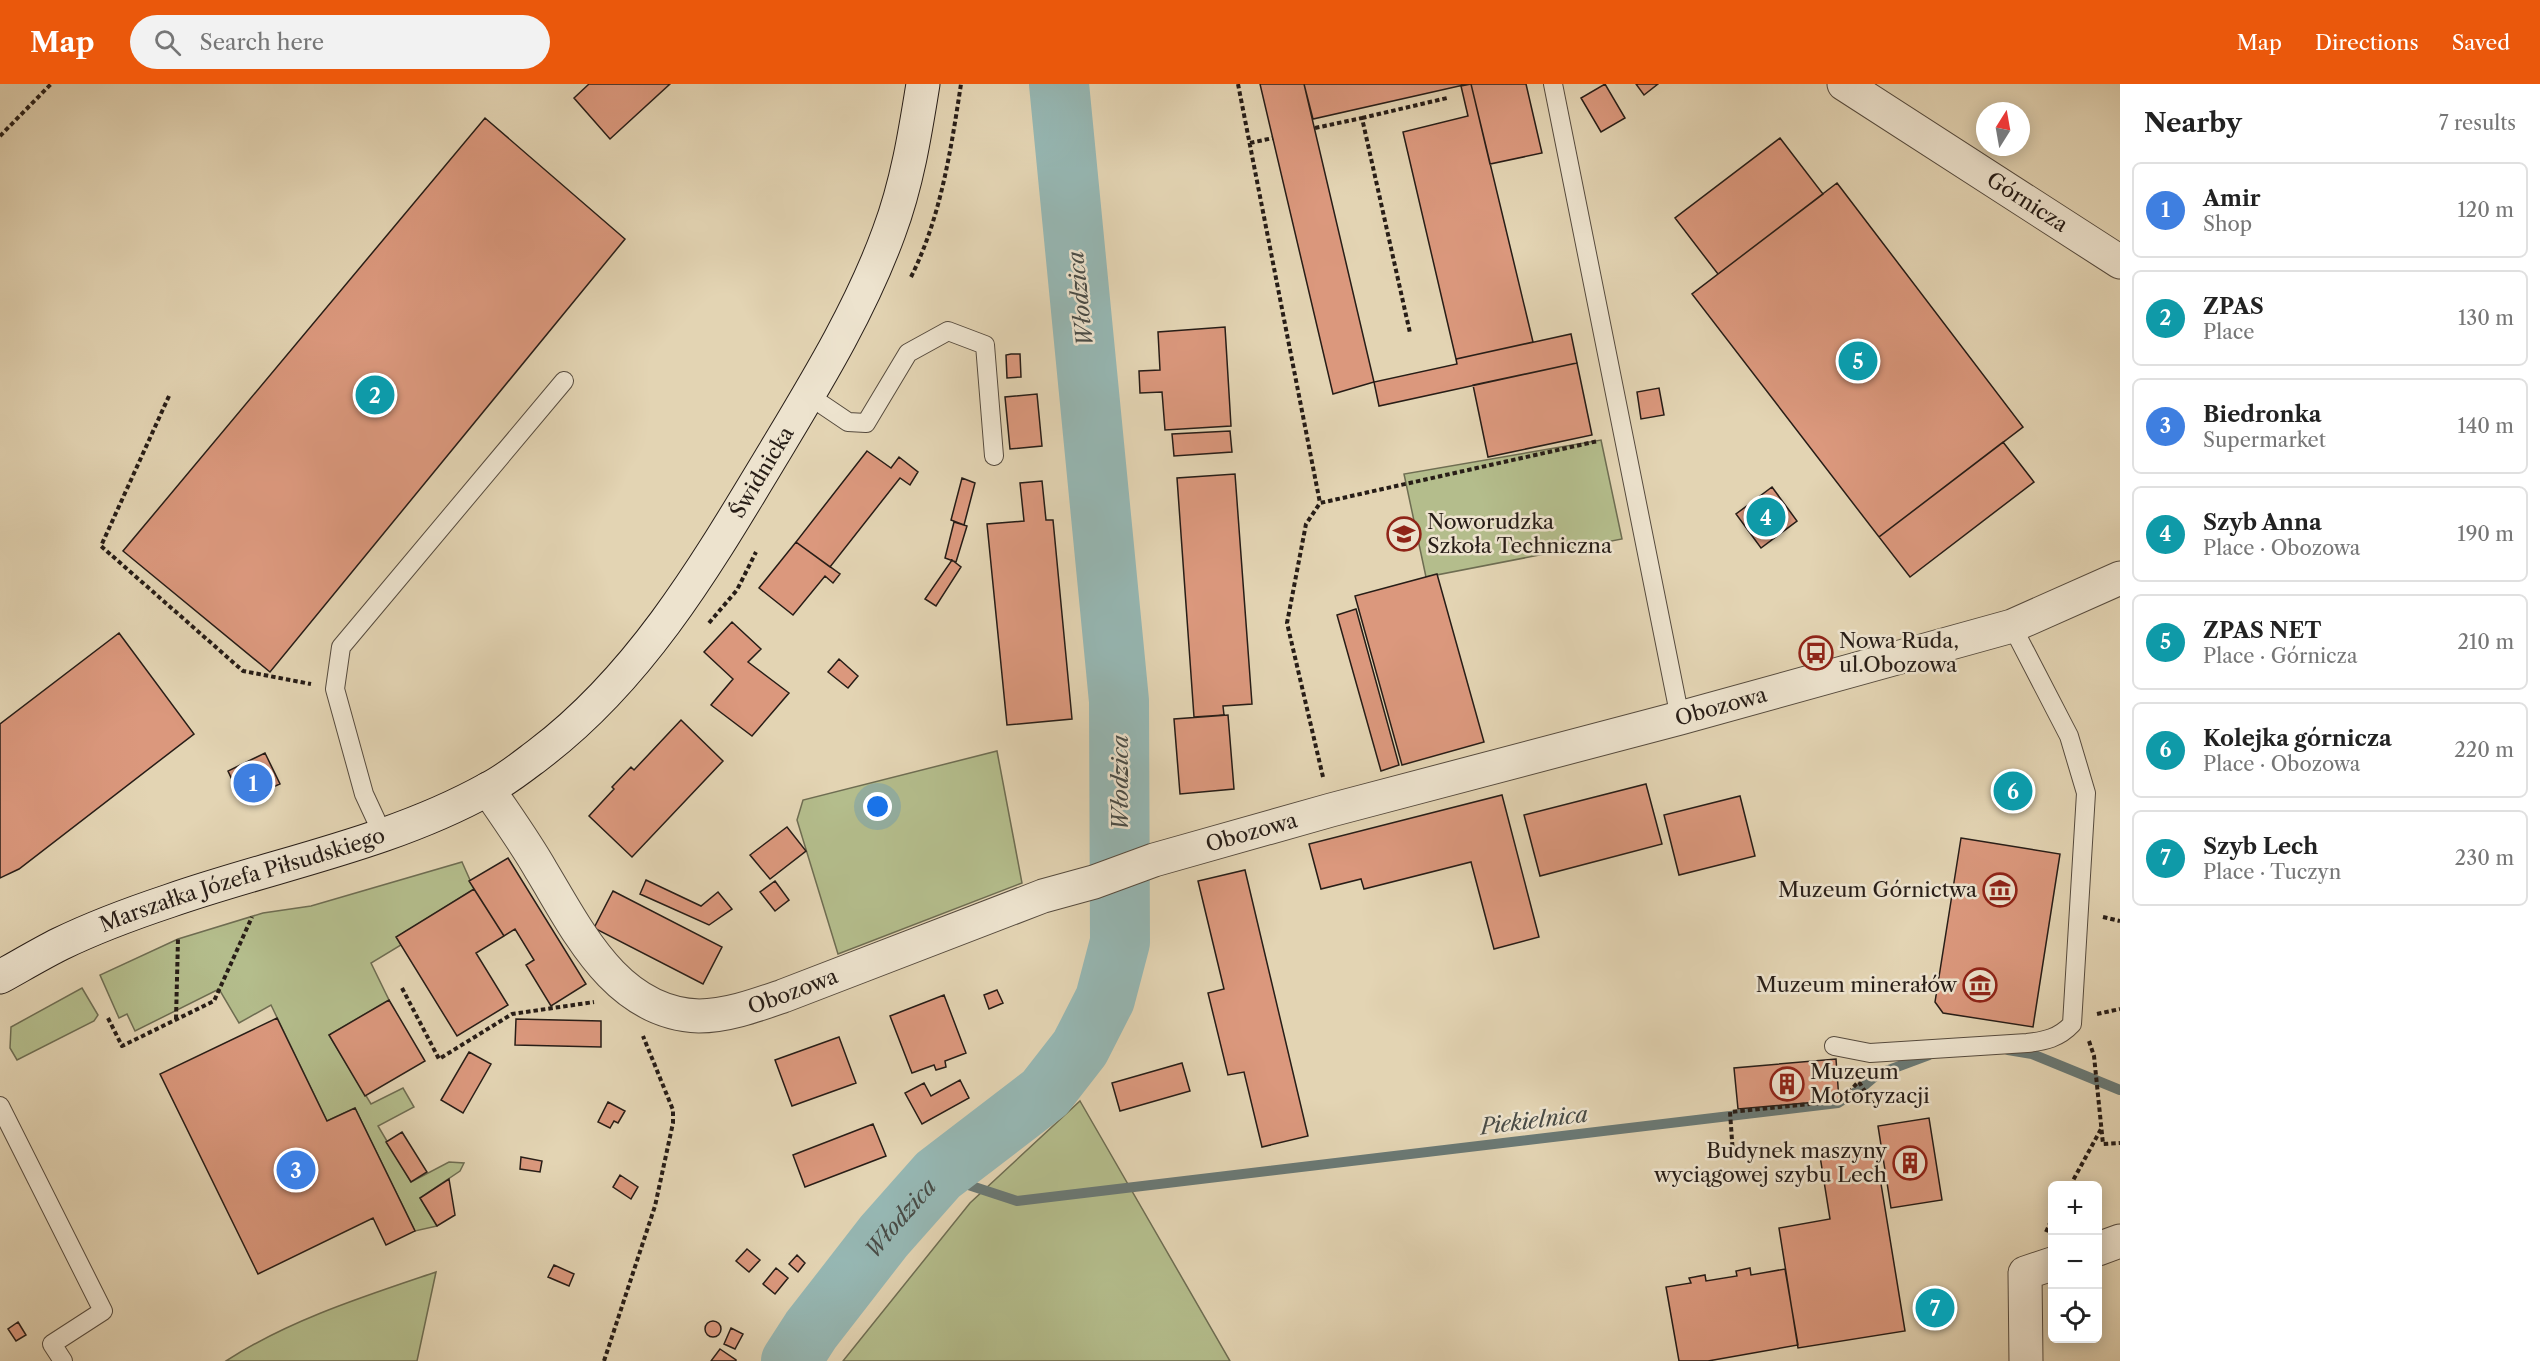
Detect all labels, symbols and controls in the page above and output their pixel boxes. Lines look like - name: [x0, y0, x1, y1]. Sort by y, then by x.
- search box: [130, 15, 550, 69]
- text: Map: [30, 25, 94, 59]
- icon: search: [151, 26, 184, 59]
- text: Search here: [199, 29, 324, 56]
- text: Map: [2237, 30, 2282, 55]
- text: Directions: [2315, 30, 2419, 55]
- text: Saved: [2452, 30, 2510, 55]
- north arrow: [1976, 102, 2030, 156]
- text: Nearby: [2144, 107, 2242, 139]
- text: 7 results: [2439, 111, 2516, 135]
- street label: Górnicza: [1982, 167, 2073, 237]
- text: Amir: [2203, 185, 2261, 212]
- text: 1: [2161, 198, 2170, 222]
- text: 120 m: [2457, 198, 2514, 222]
- text: Shop: [2203, 212, 2252, 236]
- water label: Włodzica: [1062, 250, 1099, 348]
- text: ZPAS: [2203, 293, 2264, 320]
- text: 2: [2160, 306, 2171, 330]
- text: 130 m: [2458, 306, 2514, 330]
- text: Place: [2203, 320, 2254, 344]
- pin: 5: [1838, 338, 1878, 384]
- pin: 2: [356, 372, 394, 418]
- text: Biedronka: [2203, 401, 2322, 428]
- text: 3: [2160, 414, 2171, 438]
- text: 140 m: [2457, 414, 2514, 438]
- street label: Świdnicka: [724, 421, 799, 522]
- text: Supermarket: [2203, 428, 2326, 452]
- pin: 4: [1746, 494, 1786, 540]
- place label: Noworudzka Szkoła Techniczna: [1427, 509, 1613, 558]
- text: Szyb Anna: [2203, 509, 2322, 536]
- school or university icon: Noworudzka Szkoła Techniczna: [1386, 516, 1422, 552]
- text: 4: [2160, 522, 2171, 546]
- text: 190 m: [2457, 522, 2514, 546]
- text: Place · Obozowa: [2203, 536, 2360, 560]
- text: ZPAS NET: [2203, 617, 2321, 644]
- place label: Nowa Ruda, ul.Obozowa: [1839, 628, 1959, 677]
- text: 5: [2160, 630, 2171, 654]
- text: 210 m: [2457, 630, 2514, 654]
- bus stop icon: Nowa Ruda, ul.Obozowa: [1798, 635, 1834, 671]
- text: Place · Górnicza: [2203, 644, 2357, 668]
- street label: Obozowa: [1672, 681, 1770, 731]
- text: Kolejka górnicza: [2203, 725, 2392, 752]
- water label: Włodzica: [1107, 735, 1134, 831]
- text: 6: [2160, 738, 2171, 762]
- text: 220 m: [2454, 738, 2514, 762]
- text: Place · Obozowa: [2203, 752, 2360, 776]
- pin: 1: [234, 760, 272, 806]
- pin: 6: [1994, 768, 2032, 814]
- your location: [863, 792, 892, 821]
- street label: Obozowa: [1203, 807, 1301, 857]
- street label: Marszałka Józefa Piłsudskiego: [96, 822, 388, 937]
- text: Szyb Lech: [2203, 833, 2318, 860]
- text: 7: [2160, 846, 2171, 870]
- text: 230 m: [2455, 846, 2514, 870]
- text: Place · Tuczyn: [2203, 860, 2341, 884]
- museum icon: Muzeum Górnictwa: [1982, 872, 2018, 908]
- place label: Muzeum Górnictwa: [1778, 877, 1978, 902]
- street label: Obozowa: [745, 963, 842, 1019]
- museum icon: Muzeum minerałów: [1962, 967, 1998, 1003]
- place label: Muzeum minerałów: [1756, 972, 1958, 997]
- place label: Muzeum Motoryzacji: [1810, 1059, 1930, 1108]
- building icon: Muzeum Motoryzacji: [1769, 1066, 1805, 1102]
- water label: Piekielnica: [1477, 1100, 1590, 1141]
- place label: Budynek maszyny wyciągowej szybu Lech: [1653, 1138, 1887, 1187]
- building icon: Budynek maszyny wyciągowej szybu Lech: [1892, 1145, 1928, 1181]
- pin: 3: [276, 1148, 316, 1192]
- water label: Włodzica: [859, 1173, 942, 1264]
- map controls: [2048, 1181, 2102, 1343]
- button: +: [2048, 1181, 2102, 1235]
- button: −: [2048, 1235, 2102, 1289]
- pin: 7: [1916, 1286, 1954, 1330]
- button: locate: [2048, 1289, 2102, 1343]

